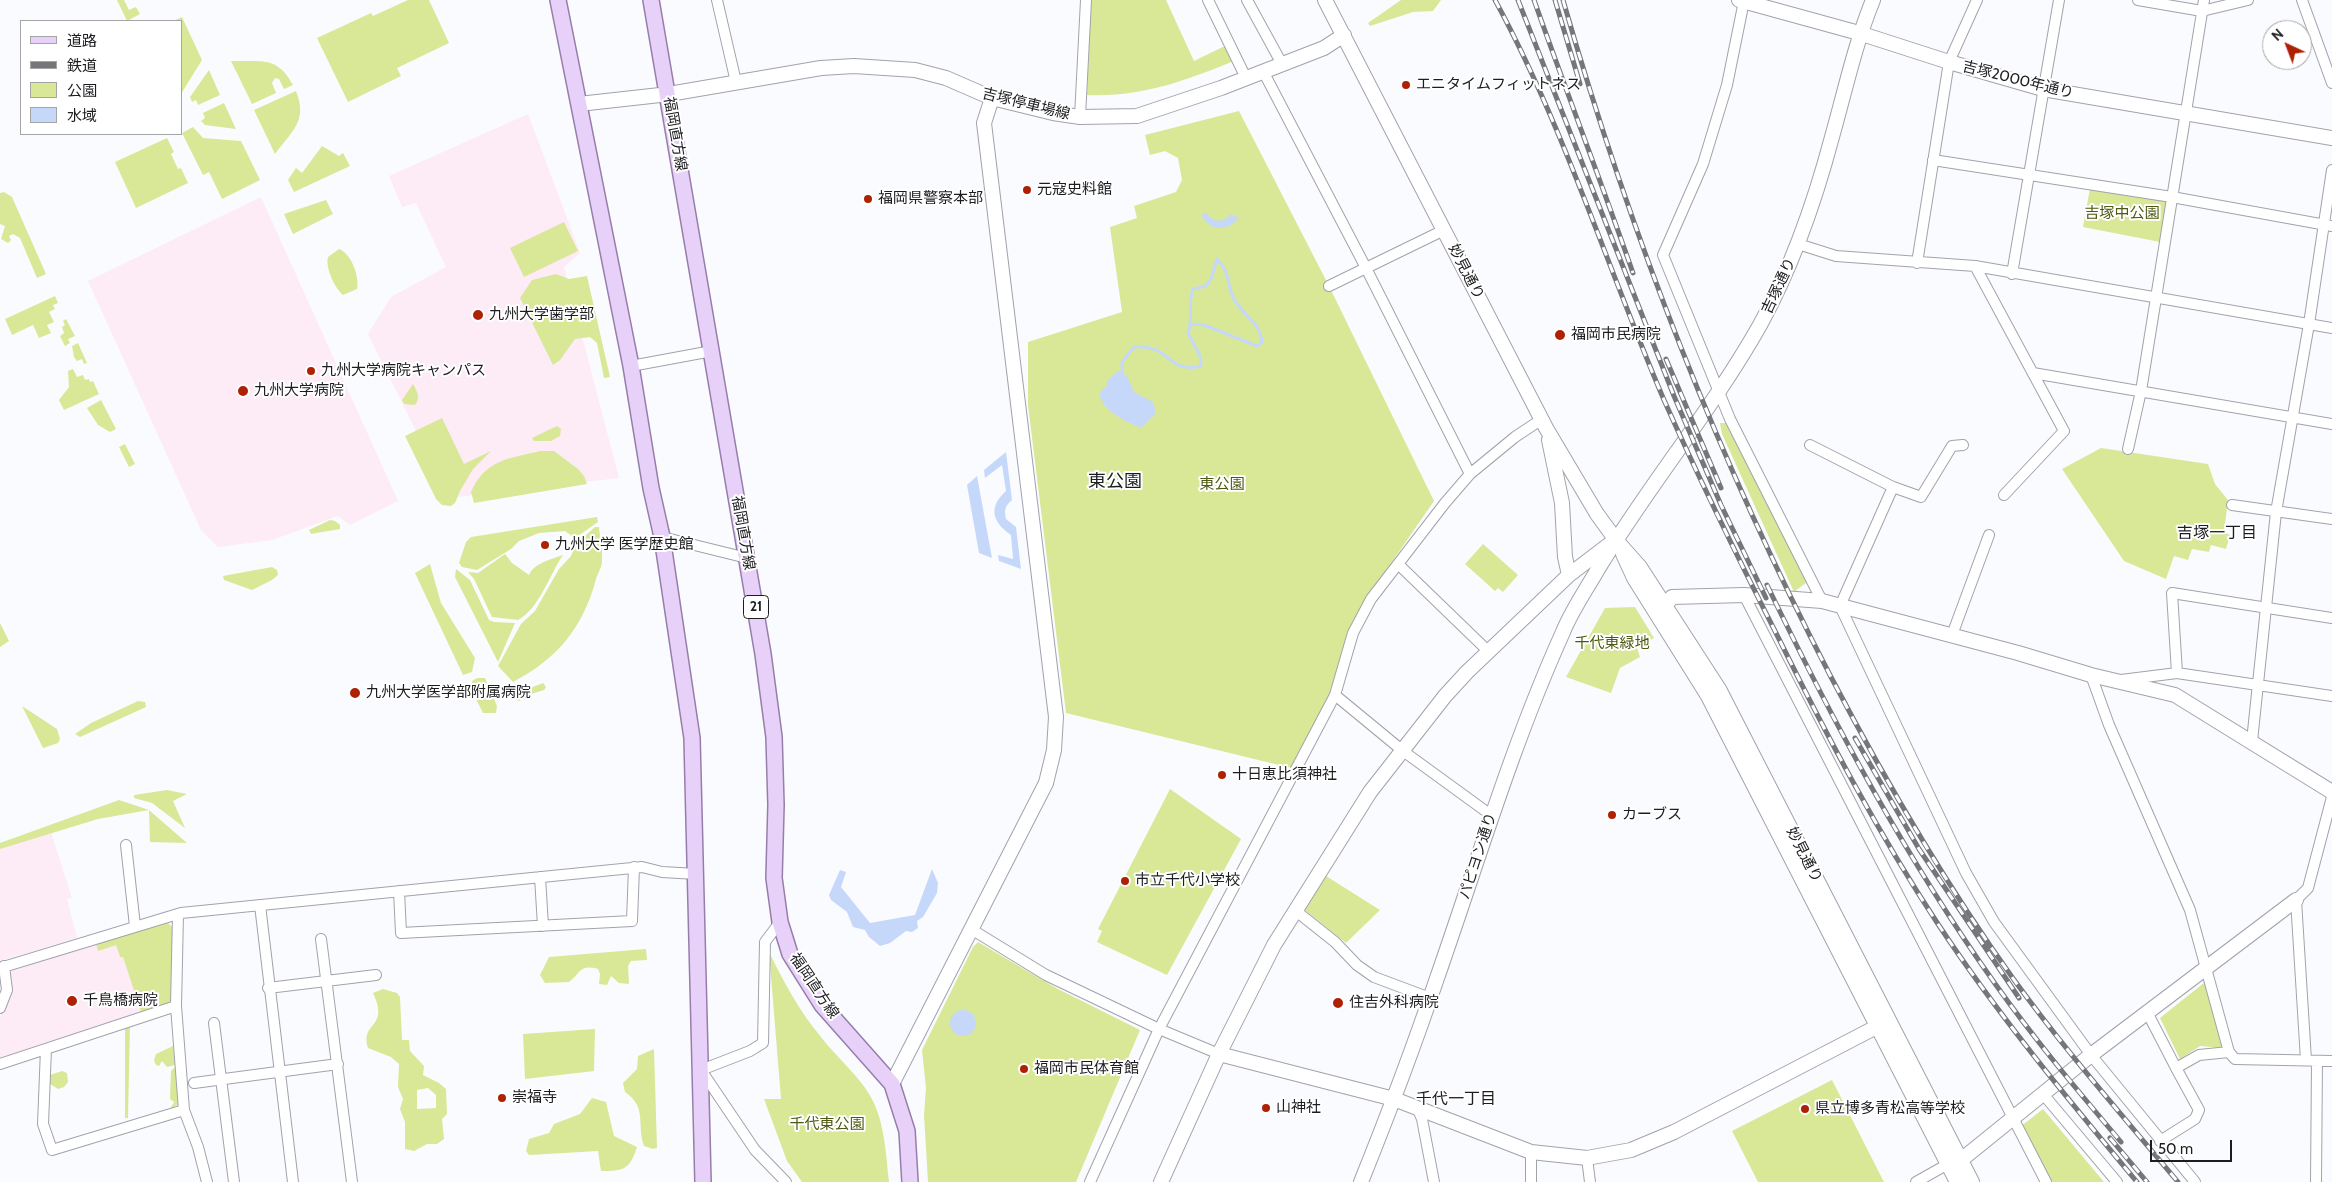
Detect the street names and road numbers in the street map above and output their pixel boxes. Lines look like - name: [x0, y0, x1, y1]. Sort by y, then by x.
- street label: 吉塚2000年通り: [1960, 57, 2076, 103]
- street label: 吉塚停車場線: [980, 84, 1072, 124]
- street label: 福岡直方線: [660, 96, 690, 172]
- street label: 妙見通り: [1444, 241, 1488, 303]
- street label: 吉塚通り: [1758, 255, 1800, 317]
- street label: 福岡直方線: [728, 495, 758, 571]
- road number: 21: [744, 596, 768, 618]
- street label: パピヨン通り: [1456, 810, 1500, 902]
- street label: 妙見通り: [1782, 824, 1826, 886]
- street label: 福岡直方線: [786, 950, 842, 1022]

